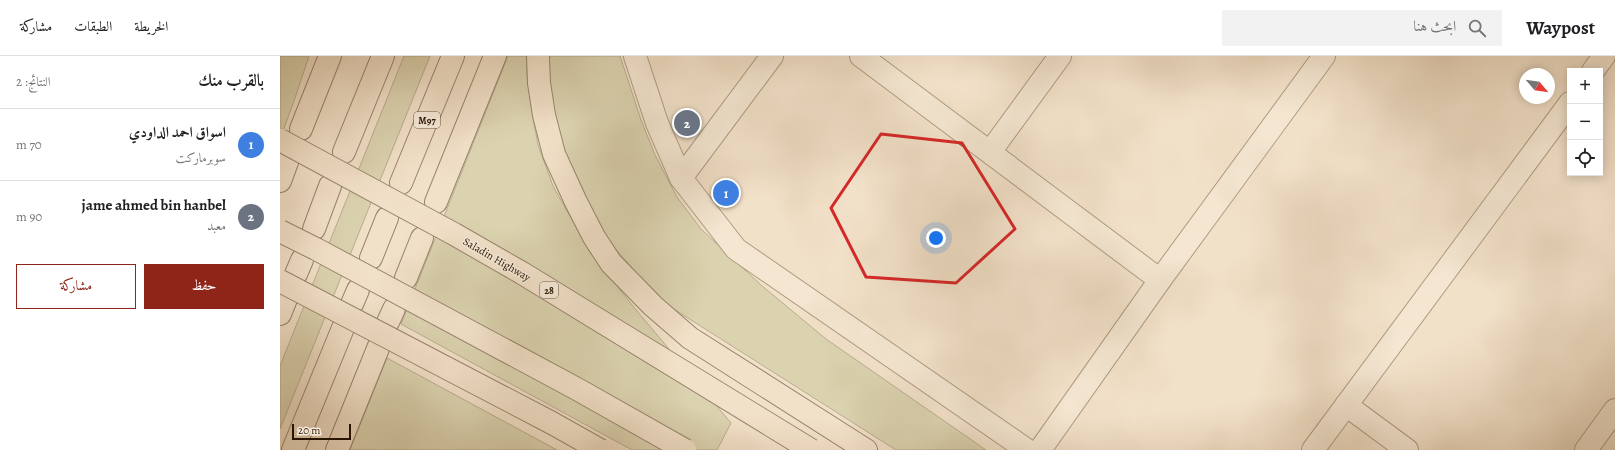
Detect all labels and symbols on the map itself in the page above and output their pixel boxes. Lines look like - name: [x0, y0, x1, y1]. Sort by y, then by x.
- north arrow: [1519, 68, 1555, 104]
- pin: 2: [674, 108, 700, 138]
- road number: M97: [414, 112, 440, 128]
- pin: 1: [713, 178, 739, 208]
- your location: [926, 228, 946, 248]
- street label: Saladin Highway: [460, 234, 533, 285]
- road number: 28: [540, 282, 558, 298]
- scale bar: [292, 422, 351, 441]

